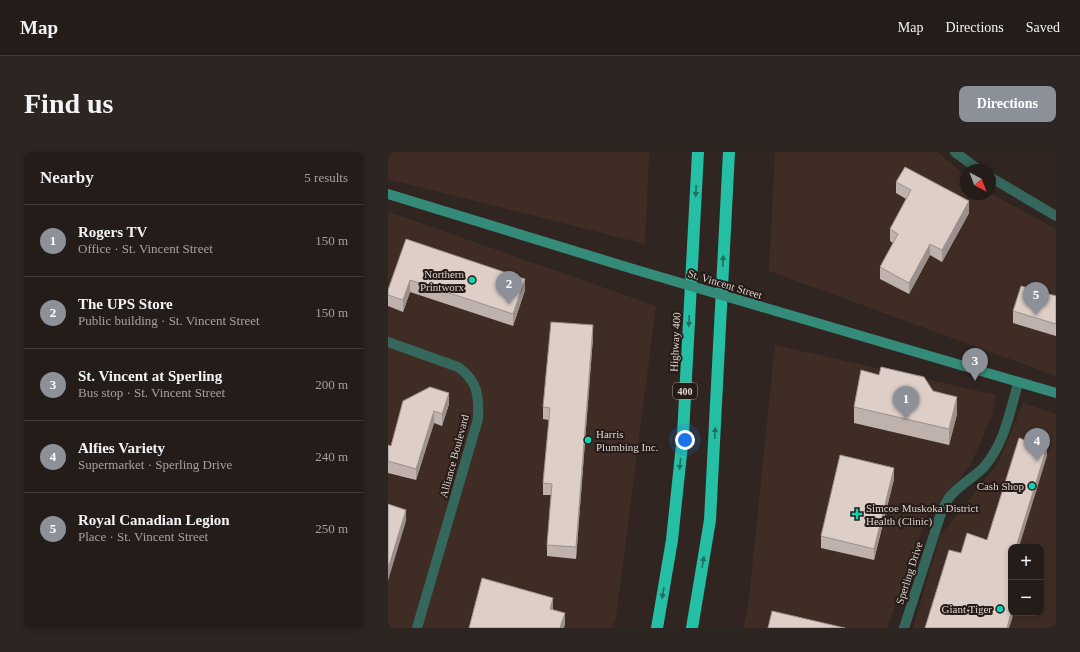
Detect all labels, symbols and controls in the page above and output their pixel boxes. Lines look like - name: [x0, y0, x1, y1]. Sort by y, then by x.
- text: Map: [20, 17, 58, 38]
- text: Map: [898, 20, 923, 35]
- text: Directions: [945, 20, 1004, 35]
- text: Saved: [1026, 20, 1060, 35]
- button: Directions: [959, 86, 1056, 122]
- text: Find us: [24, 88, 114, 119]
- north arrow: [960, 164, 996, 200]
- text: Nearby: [40, 168, 94, 187]
- text: 5 results: [304, 170, 348, 185]
- one-way arrow: [692, 185, 699, 197]
- text: Rogers TV: [78, 224, 147, 240]
- text: 1: [50, 233, 56, 248]
- text: 150 m: [315, 233, 348, 248]
- text: Office · St. Vincent Street: [78, 241, 213, 256]
- one-way arrow: [720, 255, 727, 267]
- street label: St. Vincent Street: [686, 267, 764, 301]
- place label: Northern Printworx: [420, 268, 465, 293]
- pin: 2: [496, 271, 522, 304]
- marker: Northern Printworx: [467, 275, 477, 285]
- pin: 5: [1023, 282, 1049, 315]
- text: The UPS Store: [78, 296, 173, 312]
- text: 2: [50, 305, 56, 320]
- text: 150 m: [315, 305, 348, 320]
- street label: Highway 400: [667, 311, 683, 372]
- text: Public building · St. Vincent Street: [78, 313, 260, 328]
- one-way arrow: [686, 315, 692, 328]
- pin: 3: [962, 348, 988, 381]
- text: St. Vincent at Sperling: [78, 368, 222, 384]
- text: 3: [50, 377, 56, 392]
- text: 200 m: [315, 377, 348, 392]
- road number: 400: [673, 383, 697, 399]
- text: Bus stop · St. Vincent Street: [78, 385, 225, 400]
- pin: 1: [893, 386, 919, 419]
- street label: Alliance Boulevard: [437, 413, 471, 499]
- one-way arrow: [711, 427, 718, 439]
- place label: Harris Plumbing Inc.: [596, 428, 659, 453]
- pin: 4: [1024, 428, 1050, 461]
- your location: [675, 430, 695, 450]
- marker: Harris Plumbing Inc.: [583, 435, 593, 445]
- text: Alfies Variety: [78, 440, 165, 456]
- text: 4: [50, 449, 56, 464]
- text: 240 m: [315, 449, 348, 464]
- text: Supermarket · Sperling Drive: [78, 457, 232, 472]
- one-way arrow: [677, 458, 683, 470]
- place label: Cash Shop: [977, 480, 1024, 492]
- marker: Cash Shop: [1027, 481, 1037, 491]
- place label: Simcoe Muskoka District Health (Clinic): [866, 502, 978, 528]
- marker: Simcoe Muskoka District Health (Clinic): [851, 508, 863, 520]
- text: Royal Canadian Legion: [78, 512, 230, 528]
- text: 5: [50, 521, 56, 536]
- text: 250 m: [315, 521, 348, 536]
- text: Place · St. Vincent Street: [78, 529, 208, 544]
- street label: Sperling Drive: [893, 540, 925, 606]
- map controls: [1008, 544, 1044, 616]
- button: +: [1008, 544, 1044, 580]
- one-way arrow: [700, 556, 706, 568]
- button: −: [1008, 580, 1044, 616]
- one-way arrow: [659, 587, 665, 599]
- place label: Giant Tiger: [942, 603, 992, 615]
- marker: Giant Tiger: [995, 604, 1005, 614]

